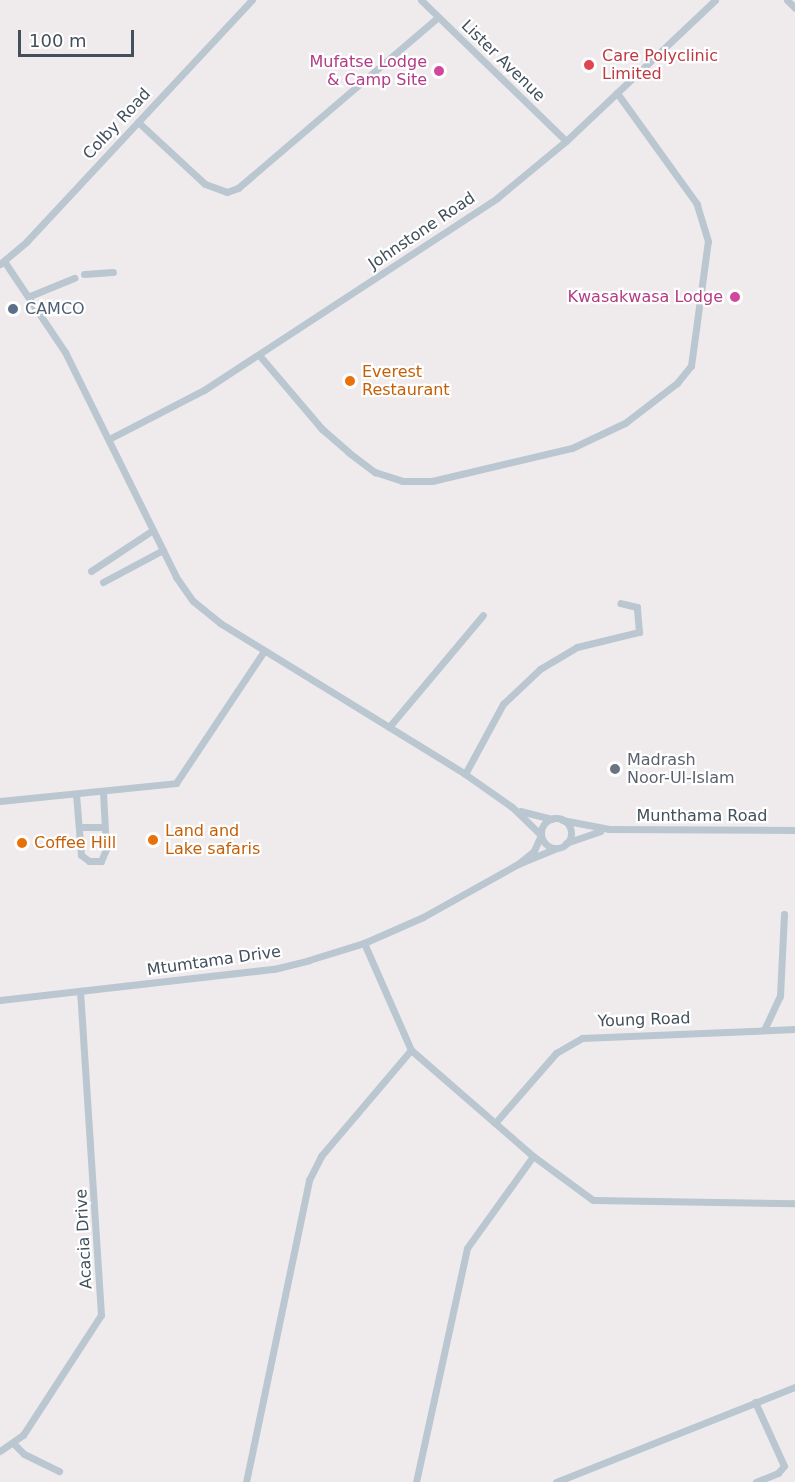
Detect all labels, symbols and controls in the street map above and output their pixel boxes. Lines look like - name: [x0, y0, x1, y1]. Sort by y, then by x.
- street label: Lister Avenue: [457, 16, 549, 106]
- scale bar: [21, 18, 136, 56]
- text: 100 m: [29, 30, 87, 51]
- place label: Care Polyclinic Limited: [602, 46, 718, 84]
- place label: Mufatse Lodge & Camp Site: [310, 52, 427, 90]
- marker: Care Polyclinic Limited: [580, 56, 598, 74]
- marker: Mufatse Lodge & Camp Site: [432, 64, 446, 78]
- street label: Colby Road: [79, 84, 155, 164]
- street label: Johnstone Road: [365, 188, 479, 274]
- place label: Kwasakwasa Lodge: [568, 287, 723, 307]
- marker: Kwasakwasa Lodge: [728, 290, 742, 304]
- place label: CAMCO: [25, 299, 85, 319]
- marker: CAMCO: [6, 302, 20, 316]
- place label: Everest Restaurant: [362, 362, 450, 400]
- marker: Everest Restaurant: [343, 374, 357, 388]
- place label: Madrash Noor-Ul-Islam: [627, 750, 735, 788]
- marker: Madrash Noor-Ul-Islam: [608, 762, 622, 776]
- street label: Munthama Road: [637, 806, 767, 826]
- place label: Land and Lake safaris: [165, 821, 260, 859]
- place label: Coffee Hill: [34, 833, 116, 853]
- marker: Land and Lake safaris: [146, 833, 160, 847]
- marker: Coffee Hill: [15, 836, 29, 850]
- street label: Mtumtama Drive: [146, 942, 282, 980]
- street label: Young Road: [597, 1009, 691, 1031]
- street label: Acacia Drive: [72, 1189, 96, 1289]

